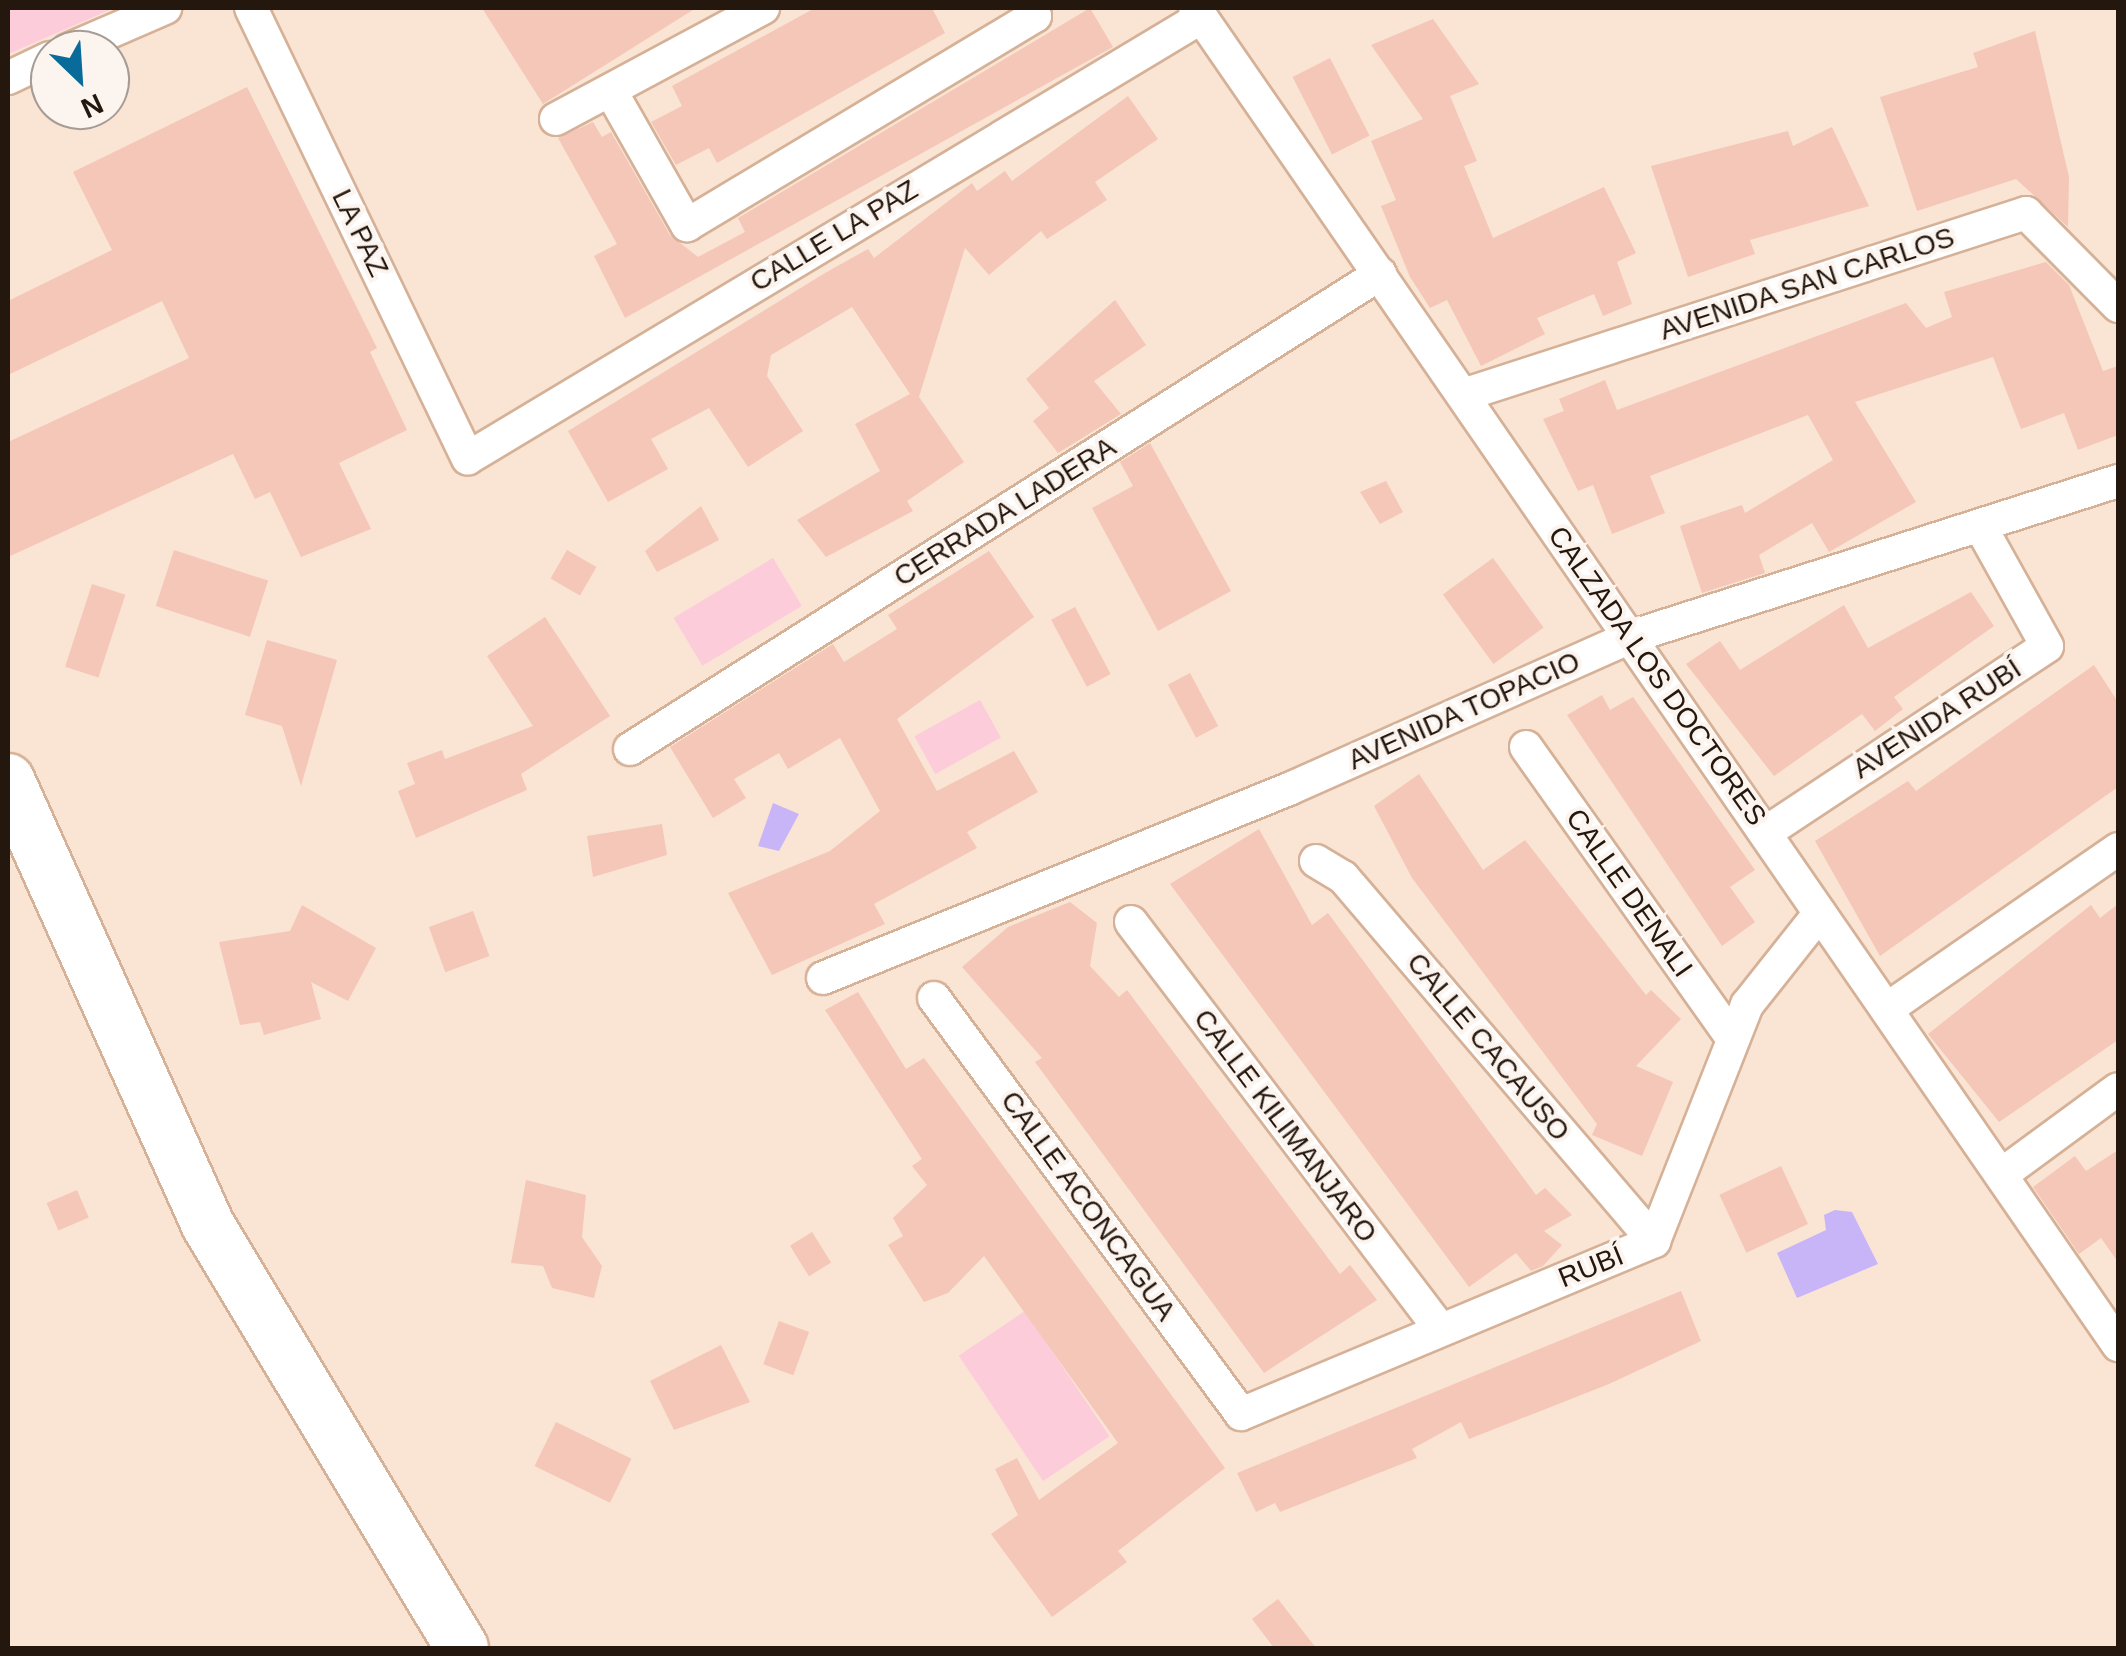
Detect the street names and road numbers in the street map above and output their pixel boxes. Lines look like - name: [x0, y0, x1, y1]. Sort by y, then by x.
- street label: CALLE LA PAZ: [744, 172, 924, 300]
- street label: LA PAZ: [324, 183, 396, 283]
- street label: AVENIDA SAN CARLOS: [1655, 220, 1959, 348]
- street label: CERRADA LADERA: [887, 430, 1123, 594]
- street label: CALZADA LOS DOCTORES: [1540, 519, 1774, 833]
- street label: AVENIDA TOPACIO: [1342, 644, 1586, 778]
- street label: AVENIDA RUBÍ: [1846, 652, 2028, 786]
- street label: CALLE DENALI: [1559, 802, 1699, 984]
- street label: CALLE CACAUSO: [1400, 946, 1576, 1148]
- street label: CALLE KILIMANJARO: [1186, 1003, 1384, 1249]
- street label: CALLE ACONCAGUA: [993, 1084, 1183, 1328]
- street label: RUBÍ: [1554, 1239, 1628, 1295]

